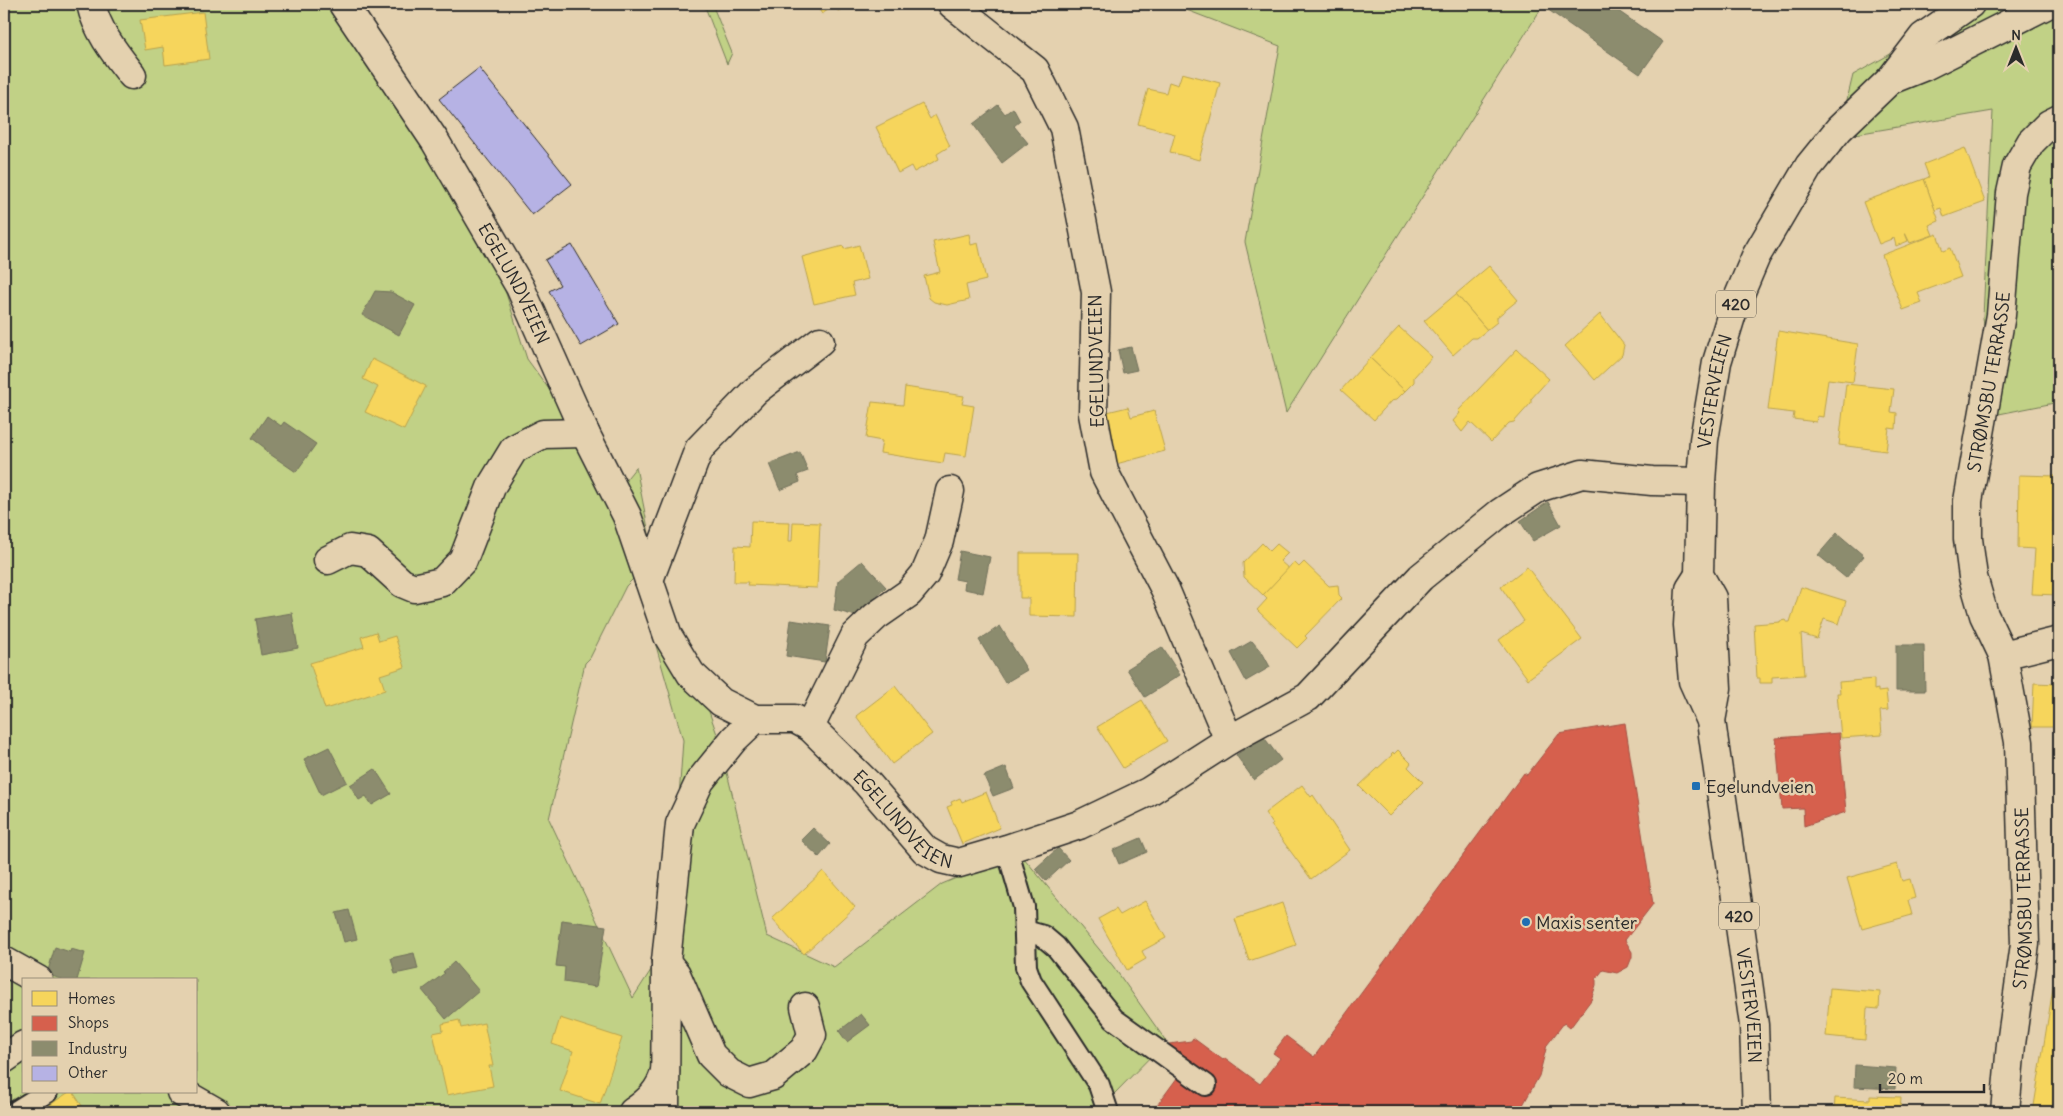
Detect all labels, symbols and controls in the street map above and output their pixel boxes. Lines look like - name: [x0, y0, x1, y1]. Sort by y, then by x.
- north arrow: [1990, 22, 2040, 72]
- text: N: [2011, 26, 2021, 44]
- street label: EGELUNDVEIEN: [474, 218, 555, 347]
- road number: 420: [1716, 290, 1756, 318]
- street label: STRØMSBU TERRASSE: [1962, 291, 2014, 474]
- street label: EGELUNDVEIEN: [1083, 294, 1109, 428]
- street label: VESTERVEIEN: [1692, 331, 1736, 449]
- street label: EGELUNDVEIEN: [848, 765, 955, 873]
- place label: Egelundveien: [1706, 775, 1814, 798]
- marker: Egelundveien: [1690, 780, 1702, 792]
- street label: STRØMSBU TERRASSE: [2007, 807, 2037, 991]
- road number: 420: [1719, 902, 1759, 929]
- place label: Maxis senter: [1536, 911, 1638, 934]
- marker: Maxis senter: [1520, 916, 1532, 928]
- street label: VESTERVEIEN: [1732, 946, 1767, 1064]
- legend: [22, 978, 198, 1094]
- text: Homes: [68, 989, 115, 1008]
- text: Shops: [68, 1013, 109, 1032]
- text: Industry: [68, 1039, 127, 1058]
- scale bar: [1880, 1061, 1984, 1093]
- text: Other: [68, 1063, 108, 1082]
- text: 20 m: [1888, 1069, 1923, 1088]

